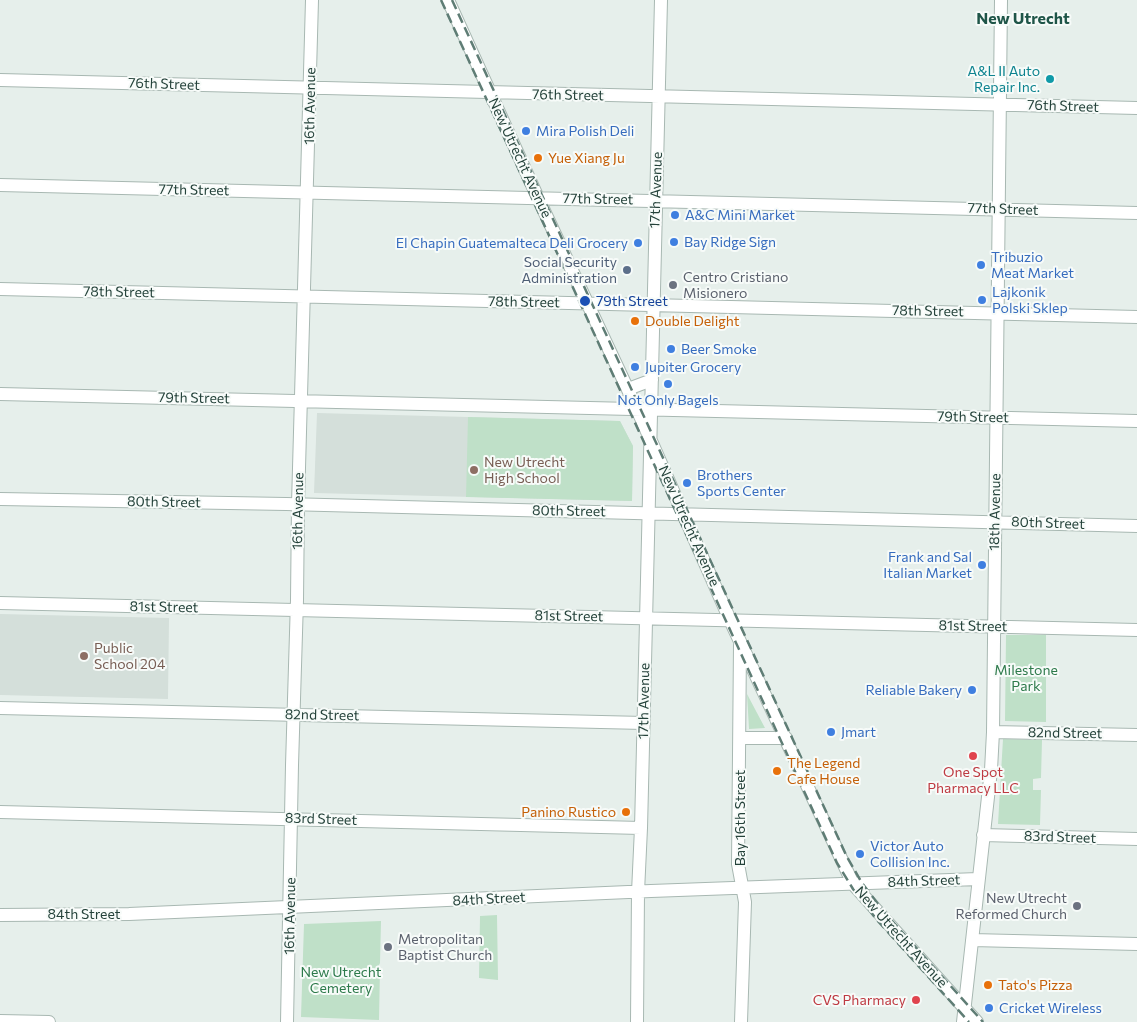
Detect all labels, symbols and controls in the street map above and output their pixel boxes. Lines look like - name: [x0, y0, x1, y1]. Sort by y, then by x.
- district label: New Utrecht: [976, 9, 1070, 29]
- place label: A&L II Auto Repair Inc.: [968, 63, 1040, 95]
- street label: 16th Avenue: [301, 67, 319, 145]
- marker: A&L II Auto Repair Inc.: [1044, 73, 1056, 85]
- street label: 76th Street: [128, 74, 200, 94]
- street label: 76th Street: [532, 86, 604, 104]
- street label: New Utrecht Avenue: [485, 95, 555, 221]
- street label: 76th Street: [1027, 96, 1099, 116]
- place label: Mira Polish Deli: [536, 123, 634, 139]
- marker: Mira Polish Deli: [520, 125, 532, 137]
- place label: Yue Xiang Ju: [548, 150, 625, 166]
- street label: 17th Avenue: [646, 151, 666, 229]
- marker: Yue Xiang Ju: [532, 152, 544, 164]
- street label: 77th Street: [158, 181, 230, 199]
- street label: 77th Street: [562, 190, 634, 208]
- street label: 77th Street: [967, 199, 1039, 219]
- place label: A&C Mini Market: [685, 207, 795, 223]
- marker: A&C Mini Market: [669, 209, 681, 221]
- place label: Bay Ridge Sign: [684, 234, 776, 250]
- place label: El Chapin Guatemalteca Deli Grocery: [396, 235, 628, 251]
- marker: Bay Ridge Sign: [668, 236, 680, 248]
- marker: El Chapin Guatemalteca Deli Grocery: [632, 237, 644, 249]
- place label: Tribuzio Meat Market: [991, 249, 1074, 282]
- place label: Social Security Administration: [522, 254, 617, 286]
- marker: Tribuzio Meat Market: [975, 259, 987, 271]
- marker: Social Security Administration: [621, 264, 633, 276]
- place label: Centro Cristiano Misionero: [683, 269, 788, 302]
- marker: Centro Cristiano Misionero: [667, 279, 679, 291]
- street label: 78th Street: [83, 283, 155, 301]
- place label: Lajkonik Polski Sklep: [992, 284, 1068, 316]
- street label: 78th Street: [488, 293, 560, 311]
- place label: 79th Street: [596, 293, 668, 309]
- marker: 79th Street: [578, 294, 592, 308]
- marker: Lajkonik Polski Sklep: [976, 294, 988, 306]
- street label: 78th Street: [892, 302, 964, 320]
- place label: Double Delight: [645, 313, 740, 329]
- marker: Double Delight: [629, 315, 641, 327]
- place label: Beer Smoke: [681, 341, 757, 357]
- marker: Beer Smoke: [665, 343, 677, 355]
- place label: Jupiter Grocery: [645, 359, 741, 375]
- marker: Jupiter Grocery: [629, 361, 641, 373]
- marker: Not Only Bagels: [662, 378, 674, 390]
- street label: 79th Street: [158, 389, 230, 407]
- place label: Not Only Bagels: [617, 392, 719, 408]
- street label: 79th Street: [937, 408, 1009, 426]
- place label: New Utrecht High School: [484, 454, 565, 487]
- street label: New Utrecht Avenue: [655, 463, 723, 589]
- marker: New Utrecht High School: [468, 464, 480, 476]
- place label: Brothers Sports Center: [697, 467, 786, 500]
- street label: 16th Avenue: [289, 472, 307, 550]
- street label: 18th Avenue: [986, 473, 1004, 551]
- marker: Brothers Sports Center: [681, 477, 693, 489]
- street label: 80th Street: [127, 493, 201, 511]
- street label: 80th Street: [532, 502, 606, 520]
- street label: 80th Street: [1011, 513, 1085, 533]
- place label: Frank and Sal Italian Market: [883, 549, 972, 582]
- marker: Frank and Sal Italian Market: [976, 559, 988, 571]
- street label: 81st Street: [129, 598, 199, 616]
- street label: 81st Street: [534, 607, 604, 625]
- street label: 81st Street: [938, 617, 1008, 635]
- place label: Public School 204: [94, 640, 165, 672]
- marker: Public School 204: [78, 650, 90, 662]
- park label: Milestone Park: [994, 662, 1058, 694]
- street label: 17th Avenue: [635, 663, 653, 739]
- place label: Reliable Bakery: [865, 682, 962, 698]
- marker: Reliable Bakery: [966, 684, 978, 696]
- street label: 82nd Street: [285, 706, 359, 724]
- place label: Jmart: [841, 724, 876, 740]
- street label: 82nd Street: [1028, 724, 1102, 742]
- marker: Jmart: [825, 726, 837, 738]
- marker: One Spot Pharmacy LLC: [967, 750, 979, 762]
- place label: The Legend Cafe House: [787, 755, 860, 788]
- place label: One Spot Pharmacy LLC: [927, 764, 1019, 796]
- marker: The Legend Cafe House: [771, 765, 783, 777]
- street label: Bay 16th Street: [732, 770, 748, 866]
- place label: Panino Rustico: [521, 804, 616, 820]
- marker: Panino Rustico: [620, 806, 632, 818]
- street label: 83rd Street: [285, 809, 357, 829]
- street label: 83rd Street: [1024, 827, 1096, 847]
- place label: Victor Auto Collision Inc.: [870, 838, 950, 870]
- marker: Victor Auto Collision Inc.: [854, 848, 866, 860]
- street label: 84th Street: [887, 871, 961, 891]
- street label: 16th Avenue: [281, 877, 299, 955]
- street label: New Utrecht Avenue: [851, 883, 951, 991]
- street label: 84th Street: [452, 889, 526, 909]
- place label: New Utrecht Reformed Church: [956, 890, 1067, 922]
- marker: New Utrecht Reformed Church: [1071, 900, 1083, 912]
- street label: 84th Street: [48, 906, 120, 922]
- place label: Metropolitan Baptist Church: [398, 931, 492, 964]
- marker: Metropolitan Baptist Church: [382, 941, 394, 953]
- park label: New Utrecht Cemetery: [300, 964, 382, 996]
- place label: Tato's Pizza: [998, 977, 1073, 993]
- marker: Tato's Pizza: [982, 979, 994, 991]
- place label: CVS Pharmacy: [813, 992, 906, 1008]
- marker: CVS Pharmacy: [910, 994, 922, 1006]
- place label: Cricket Wireless: [999, 1000, 1102, 1016]
- marker: Cricket Wireless: [983, 1002, 995, 1014]

